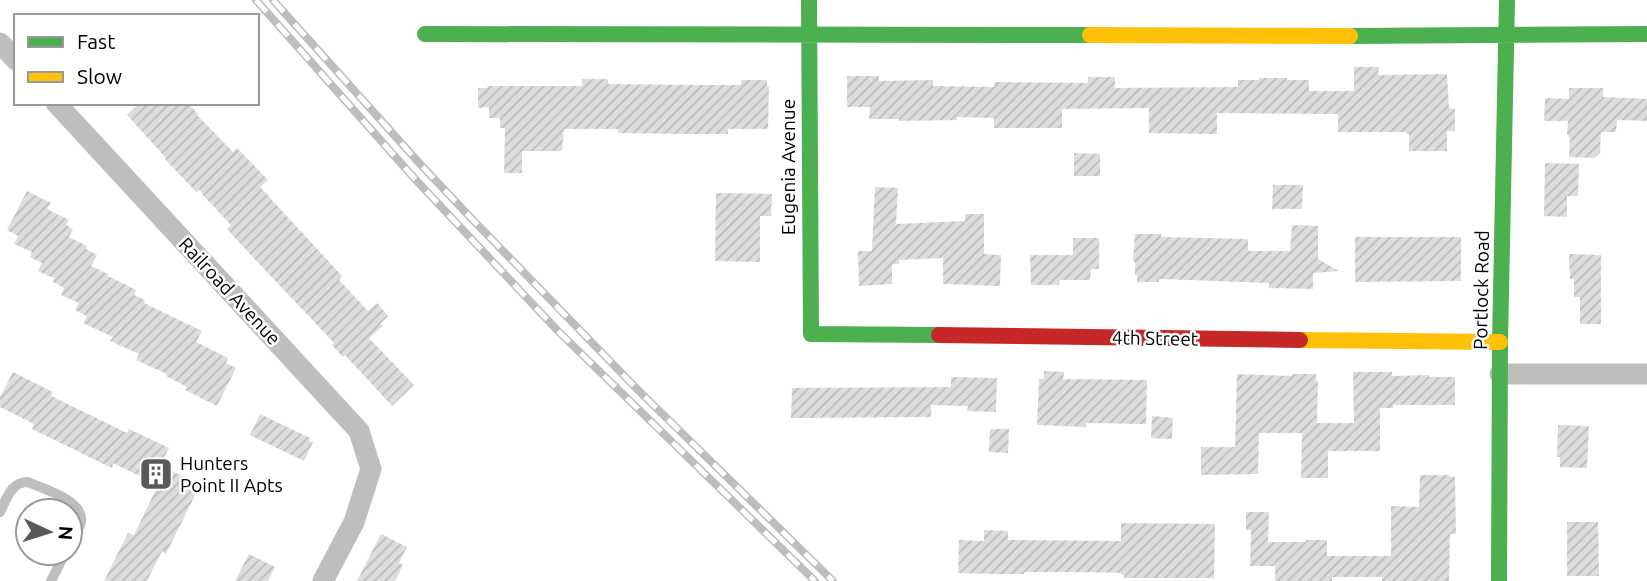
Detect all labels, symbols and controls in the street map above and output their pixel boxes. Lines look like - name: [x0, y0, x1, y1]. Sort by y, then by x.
- legend: [14, 14, 259, 105]
- text: Fast: [77, 29, 115, 53]
- text: Slow: [77, 64, 122, 88]
- street label: Eugenia Avenue: [777, 99, 799, 235]
- street label: Portlock Road: [1469, 230, 1493, 350]
- street label: Railroad Avenue: [175, 233, 285, 349]
- street label: 4th Street: [1112, 326, 1199, 350]
- place label: Hunters Point II Apts: [180, 452, 283, 496]
- building icon: Hunters Point II Apts: [137, 455, 175, 493]
- north arrow: [14, 497, 84, 567]
- text: N: [54, 525, 77, 541]

